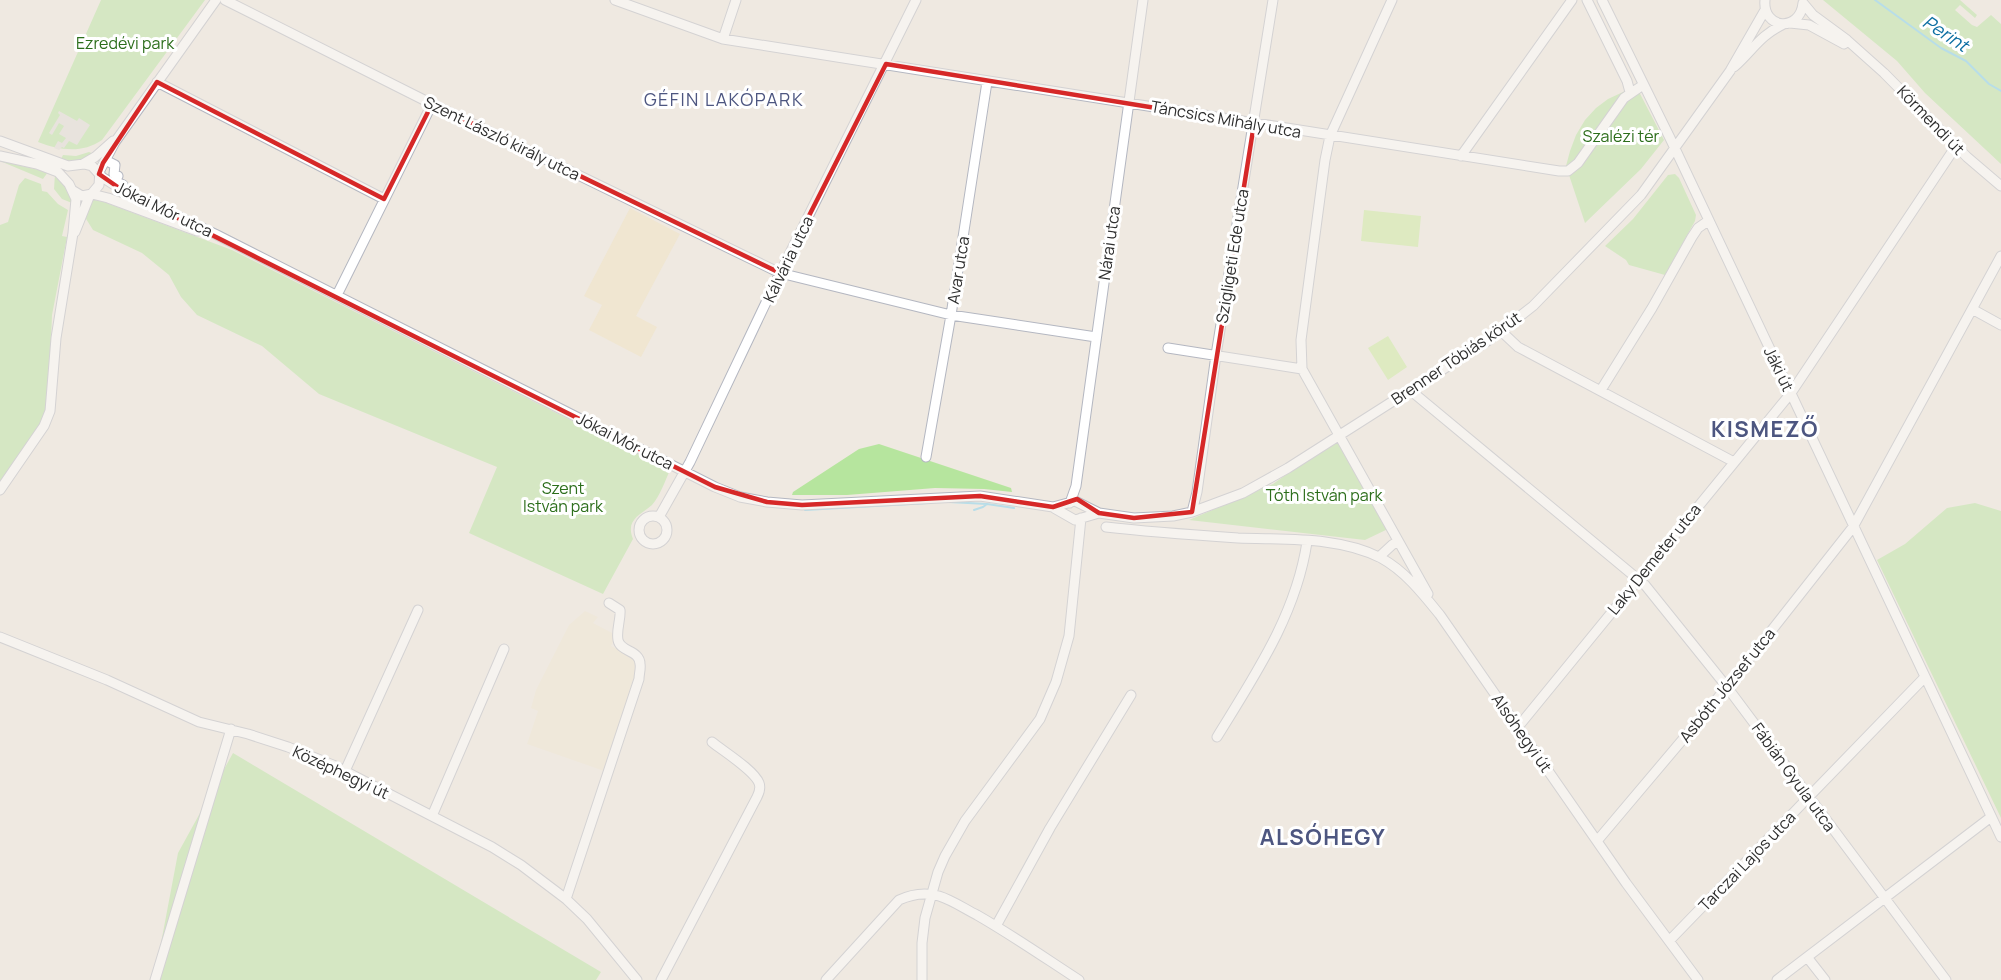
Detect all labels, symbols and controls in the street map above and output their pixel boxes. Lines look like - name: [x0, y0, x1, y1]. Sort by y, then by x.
- water label: Perint: [1919, 9, 1975, 58]
- park label: Ezredévi park: [76, 32, 175, 54]
- street label: Körmendi út: [1892, 81, 1970, 159]
- district label: GÉFIN LAKÓPARK: [644, 87, 804, 111]
- street label: Szent László király utca: [420, 91, 584, 185]
- street label: Táncsics Mihály utca: [1149, 95, 1303, 143]
- park label: Szalézi tér: [1583, 125, 1660, 147]
- street label: Jókai Mór utca: [112, 176, 216, 242]
- street label: Szigligeti Ede utca: [1211, 187, 1253, 325]
- street label: Nárai utca: [1093, 205, 1125, 281]
- street label: Kálvária utca: [758, 212, 818, 306]
- street label: Avar utca: [942, 235, 974, 305]
- street label: Brenner Tóbiás körút: [1387, 306, 1525, 410]
- street label: Jáki út: [1759, 343, 1799, 395]
- street label: Jókai Mór utca: [573, 407, 677, 475]
- district label: KISMEZŐ: [1711, 414, 1819, 444]
- park label: Szent István park: [523, 477, 604, 517]
- park label: Tóth István park: [1266, 484, 1383, 506]
- street label: Laky Demeter utca: [1602, 499, 1706, 619]
- street label: Asbóth József utca: [1674, 623, 1780, 747]
- street label: Alsóhegyi út: [1487, 689, 1557, 777]
- street label: Fábián Gyula utca: [1747, 718, 1841, 836]
- street label: Középhegyi út: [289, 740, 393, 804]
- street label: Tarczai Lajos utca: [1694, 806, 1800, 916]
- district label: ALSÓHEGY: [1260, 822, 1386, 852]

